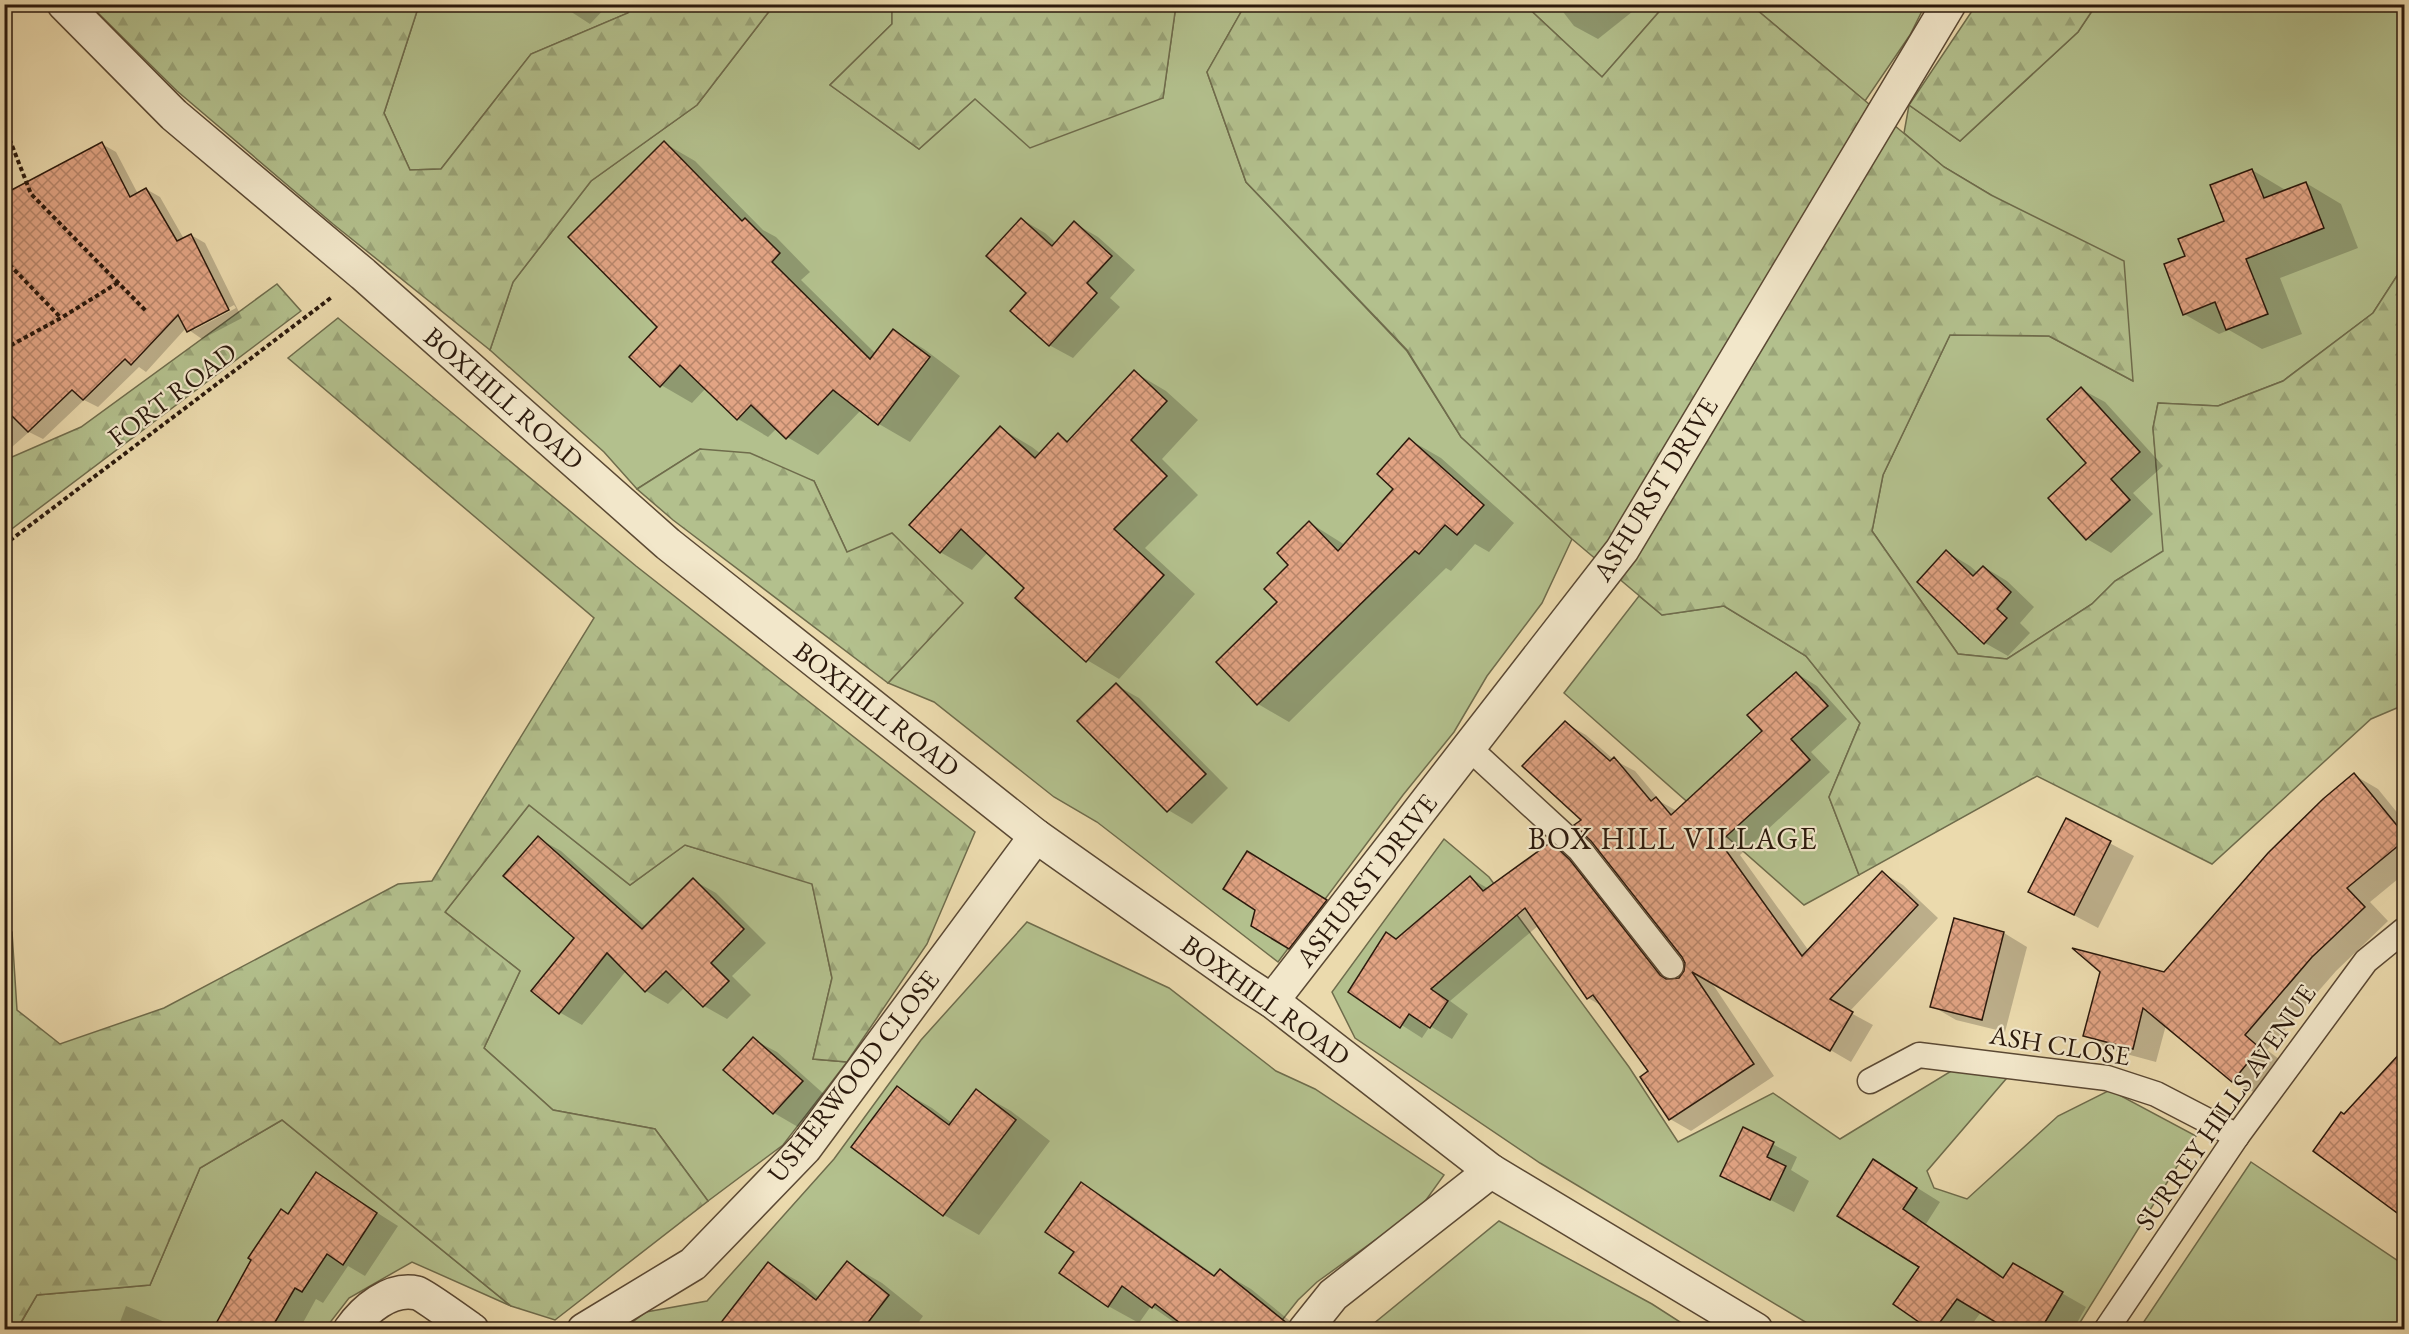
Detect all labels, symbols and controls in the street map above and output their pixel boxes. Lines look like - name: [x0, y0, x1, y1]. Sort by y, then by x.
- street label: BOXHILL ROAD: [417, 319, 591, 477]
- street label: FORT ROAD: [101, 334, 243, 454]
- street label: ASHURST DRIVE: [1584, 390, 1726, 588]
- street label: BOXHILL ROAD: [787, 633, 967, 785]
- street label: ASHURST DRIVE: [1287, 786, 1445, 975]
- district label: BOX HILL VILLAGE: [1528, 819, 1818, 858]
- street label: BOXHILL ROAD: [1175, 927, 1357, 1073]
- street label: USHERWOOD CLOSE: [759, 963, 947, 1189]
- street label: SURREY HILLS AVENUE: [2127, 977, 2323, 1237]
- street label: ASH CLOSE: [1986, 1016, 2133, 1073]

